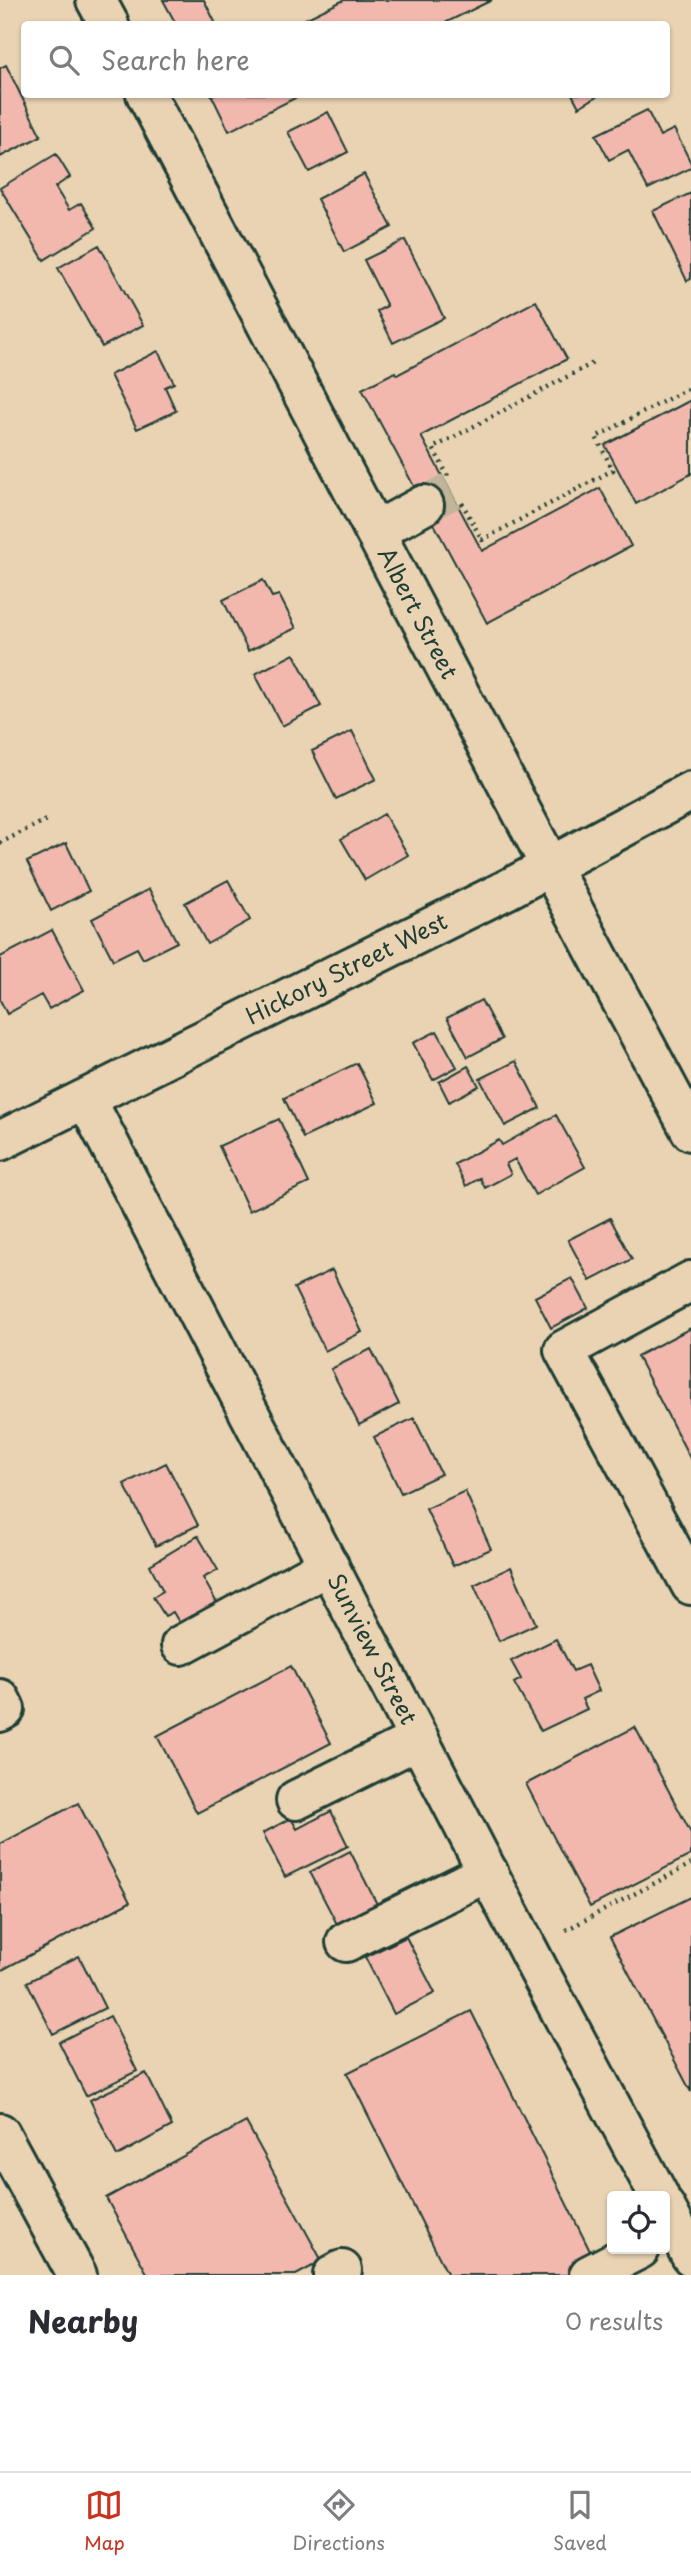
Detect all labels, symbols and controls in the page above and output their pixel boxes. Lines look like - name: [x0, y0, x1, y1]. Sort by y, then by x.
- search box: [21, 21, 670, 98]
- text: Search here: [101, 40, 250, 79]
- icon: search: [45, 41, 83, 79]
- street label: Albert Street: [370, 540, 468, 685]
- street label: Hickory Street West: [239, 903, 453, 1033]
- street label: Sunview Street: [319, 1567, 427, 1730]
- map controls: [607, 2191, 670, 2254]
- button: locate: [607, 2191, 670, 2254]
- text: Nearby: [28, 2298, 138, 2343]
- text: 0 results: [565, 2303, 663, 2338]
- tab: Map: [84, 2486, 125, 2556]
- tab: Directions: [293, 2486, 385, 2556]
- tab: Saved: [553, 2486, 607, 2556]

